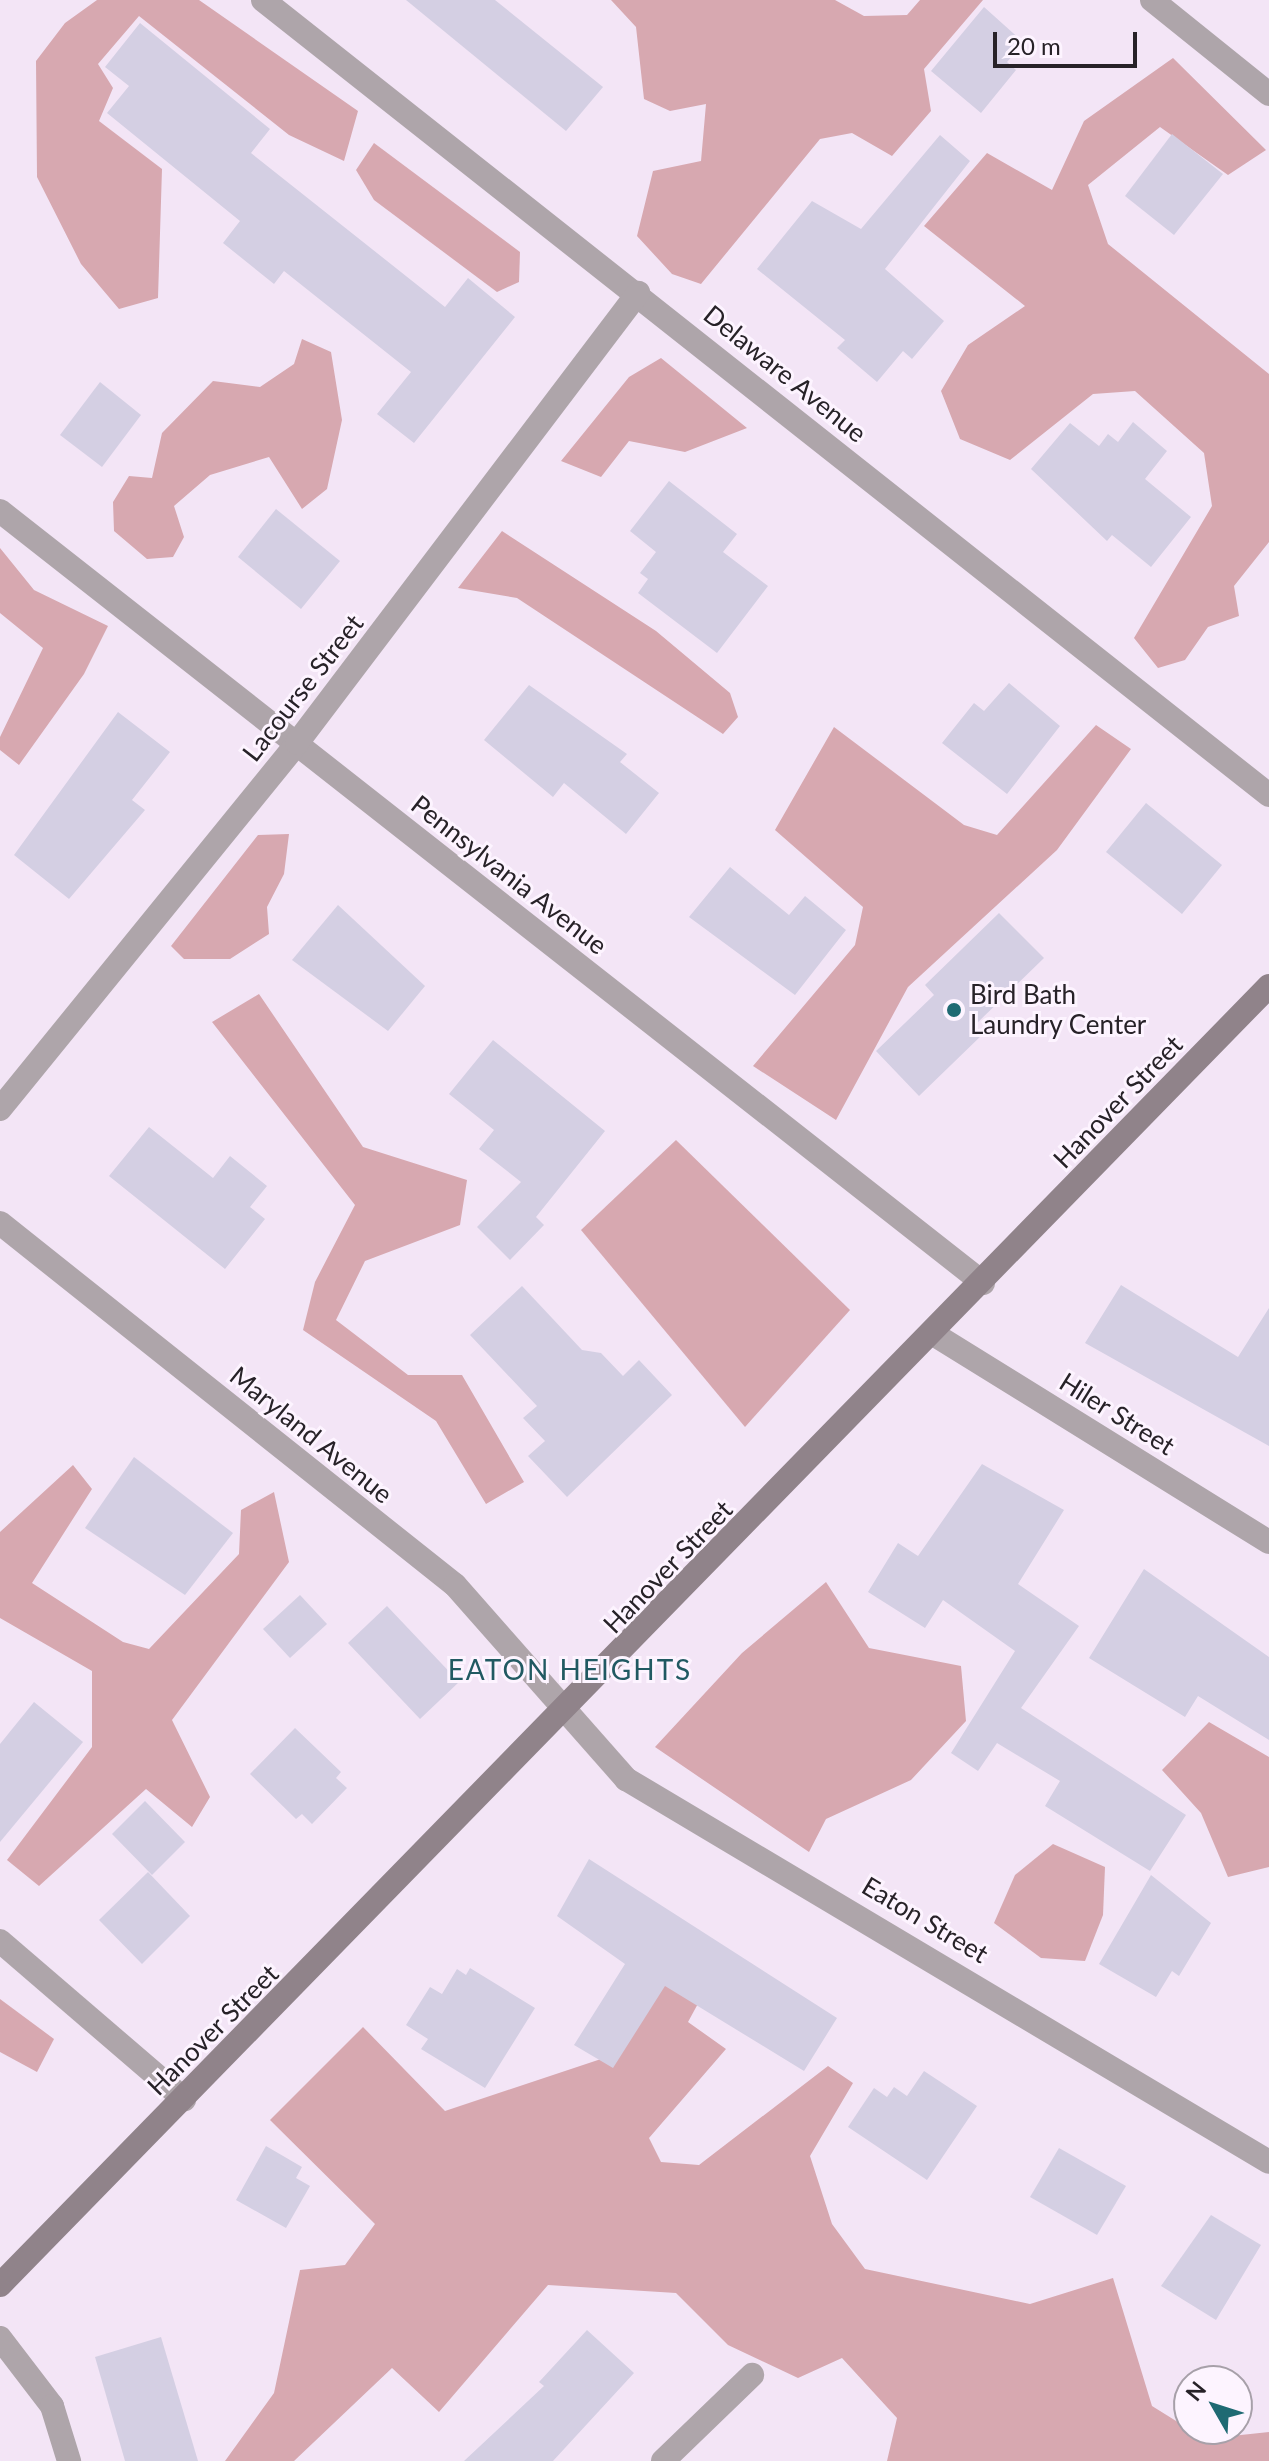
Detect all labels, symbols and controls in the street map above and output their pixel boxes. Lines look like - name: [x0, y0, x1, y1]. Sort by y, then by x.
- scale bar: [997, 16, 1141, 66]
- text: 20 m: [1007, 31, 1061, 60]
- street label: Delaware Avenue: [697, 299, 873, 449]
- street label: Lacourse Street: [236, 609, 370, 767]
- street label: Pennsylvania Avenue: [405, 789, 613, 961]
- place label: Bird Bath Laundry Center: [970, 979, 1147, 1040]
- marker: Bird Bath Laundry Center: [945, 1001, 963, 1019]
- street label: Hanover Street: [1047, 1029, 1189, 1175]
- street label: Maryland Avenue: [223, 1360, 399, 1510]
- street label: Hiler Street: [1053, 1366, 1181, 1462]
- street label: Hanover Street: [597, 1494, 739, 1640]
- district label: EATON HEIGHTS: [448, 1652, 692, 1686]
- street label: Eaton Street: [856, 1870, 994, 1970]
- street label: Hanover Street: [141, 1958, 285, 2102]
- north arrow: [1173, 2365, 1253, 2445]
- text: N: [1180, 2376, 1211, 2406]

